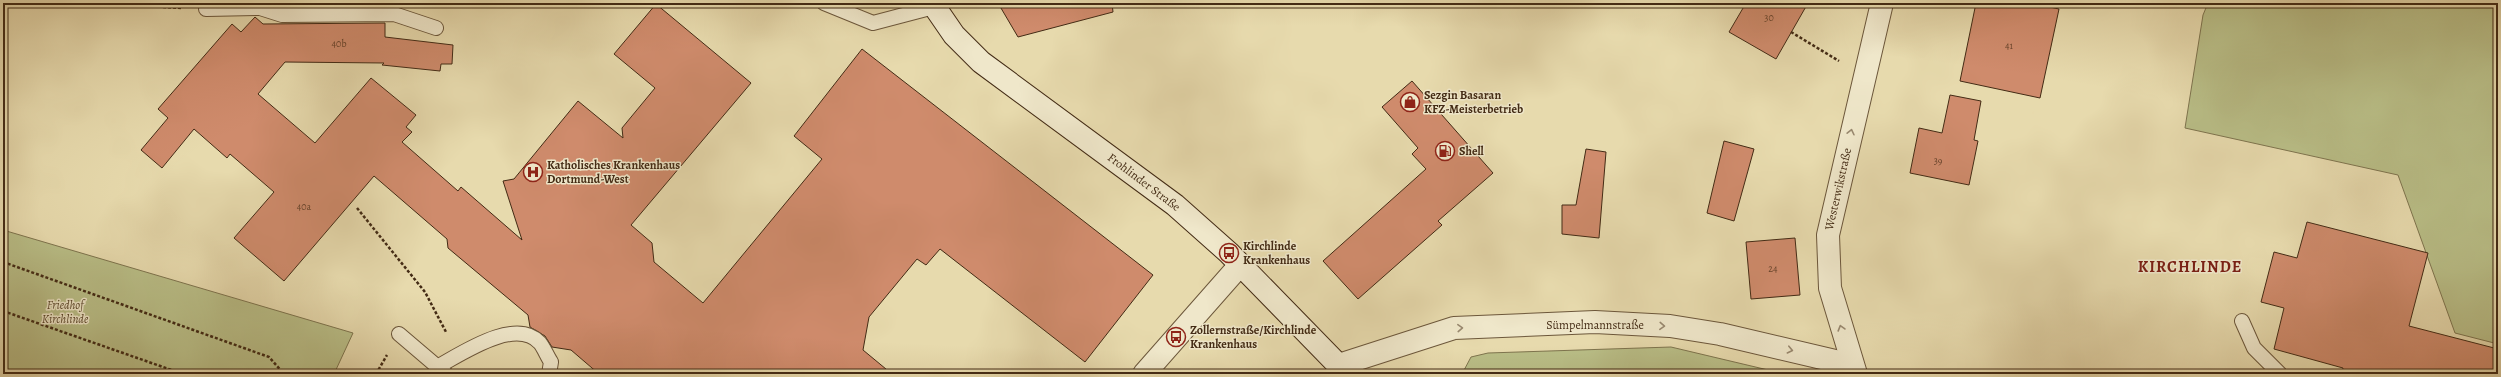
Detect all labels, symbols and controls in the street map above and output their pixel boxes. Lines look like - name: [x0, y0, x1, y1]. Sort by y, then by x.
- house number: 30: [1764, 11, 1774, 24]
- house number: 40b: [332, 37, 346, 50]
- house number: 41: [2005, 39, 2014, 52]
- place label: Sezgin Basaran KFZ-Meisterbetrieb: [1424, 87, 1523, 117]
- shop icon: Sezgin Basaran KFZ-Meisterbetrieb: [1399, 91, 1421, 113]
- one-way arrow: [1847, 129, 1855, 135]
- fuel station icon: Shell: [1434, 140, 1456, 162]
- place label: Shell: [1459, 143, 1485, 159]
- street label: Westerwikstraße: [1821, 146, 1855, 233]
- street label: Frohlinder Straße: [1104, 149, 1184, 215]
- house number: 39: [1934, 154, 1943, 167]
- place label: Katholisches Krankenhaus Dortmund-West: [547, 157, 680, 187]
- hospital icon: Katholisches Krankenhaus Dortmund-West: [522, 161, 544, 183]
- house number: 40a: [297, 200, 312, 213]
- place label: Kirchlinde Krankenhaus: [1243, 238, 1310, 268]
- bus stop icon: Kirchlinde Krankenhaus: [1218, 242, 1240, 264]
- district label: KIRCHLINDE: [2138, 256, 2242, 278]
- house number: 24: [1768, 262, 1778, 275]
- park label: Friedhof Kirchlinde: [42, 297, 89, 327]
- street label: Sümpelmannstraße: [1546, 317, 1644, 333]
- one-way arrow: [1659, 321, 1665, 330]
- place label: Zollernstraße/Kirchlinde Krankenhaus: [1190, 322, 1317, 352]
- one-way arrow: [1457, 324, 1464, 333]
- one-way arrow: [1838, 324, 1846, 331]
- bus stop icon: Zollernstraße/Kirchlinde Krankenhaus: [1165, 326, 1187, 348]
- one-way arrow: [1787, 346, 1793, 354]

